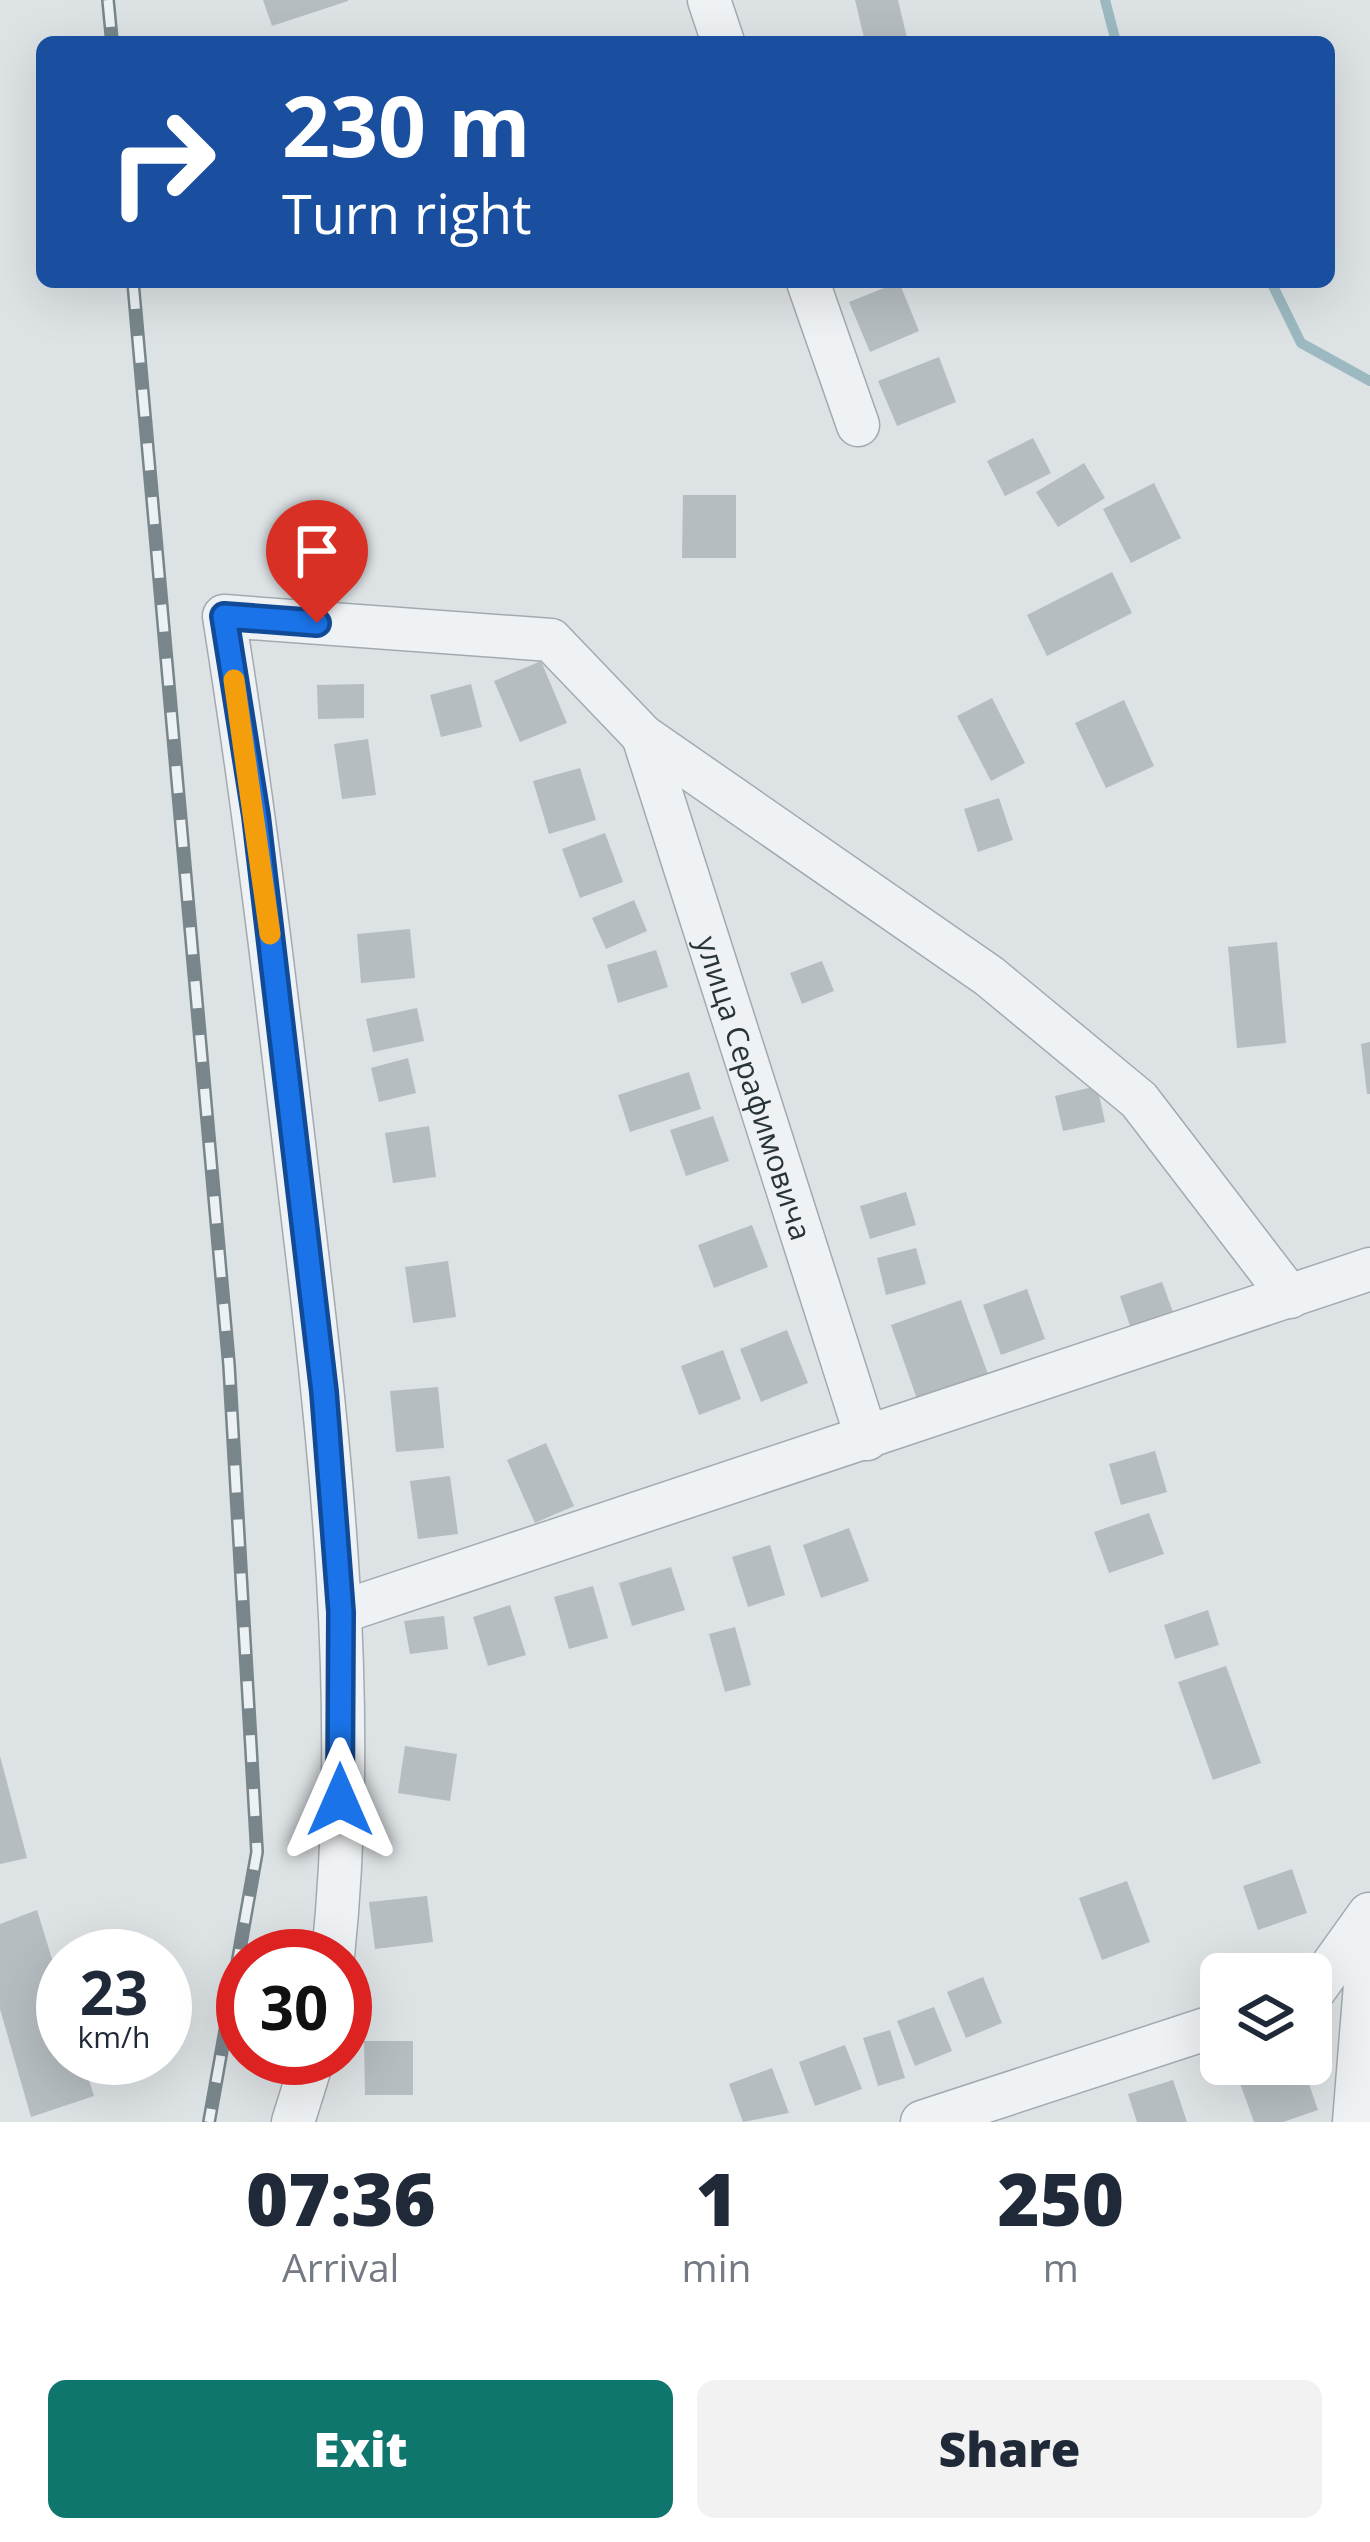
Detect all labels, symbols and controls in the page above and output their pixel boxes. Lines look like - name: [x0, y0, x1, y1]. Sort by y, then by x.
- text: 230 m: [282, 67, 530, 182]
- icon: right: [84, 84, 240, 240]
- text: Turn right: [282, 176, 531, 250]
- pin: [266, 500, 368, 623]
- icon: arrive: [284, 518, 350, 584]
- street label: улица Серафимовича: [687, 930, 823, 1245]
- position arrow: [277, 1737, 403, 1863]
- speed limit sign: 30: [216, 1929, 372, 2085]
- text: 23: [80, 1951, 148, 2033]
- map controls: [1200, 1953, 1332, 2085]
- button: layers: [1200, 1953, 1332, 2085]
- text: km/h: [78, 2016, 150, 2057]
- text: 07:36: [246, 2149, 436, 2247]
- text: 1: [695, 2149, 738, 2247]
- text: 250: [997, 2149, 1124, 2247]
- text: Arrival: [282, 2240, 399, 2293]
- text: min: [682, 2240, 751, 2293]
- text: m: [1043, 2240, 1079, 2293]
- button: Exit: [48, 2380, 673, 2518]
- button: Share: [697, 2380, 1322, 2518]

